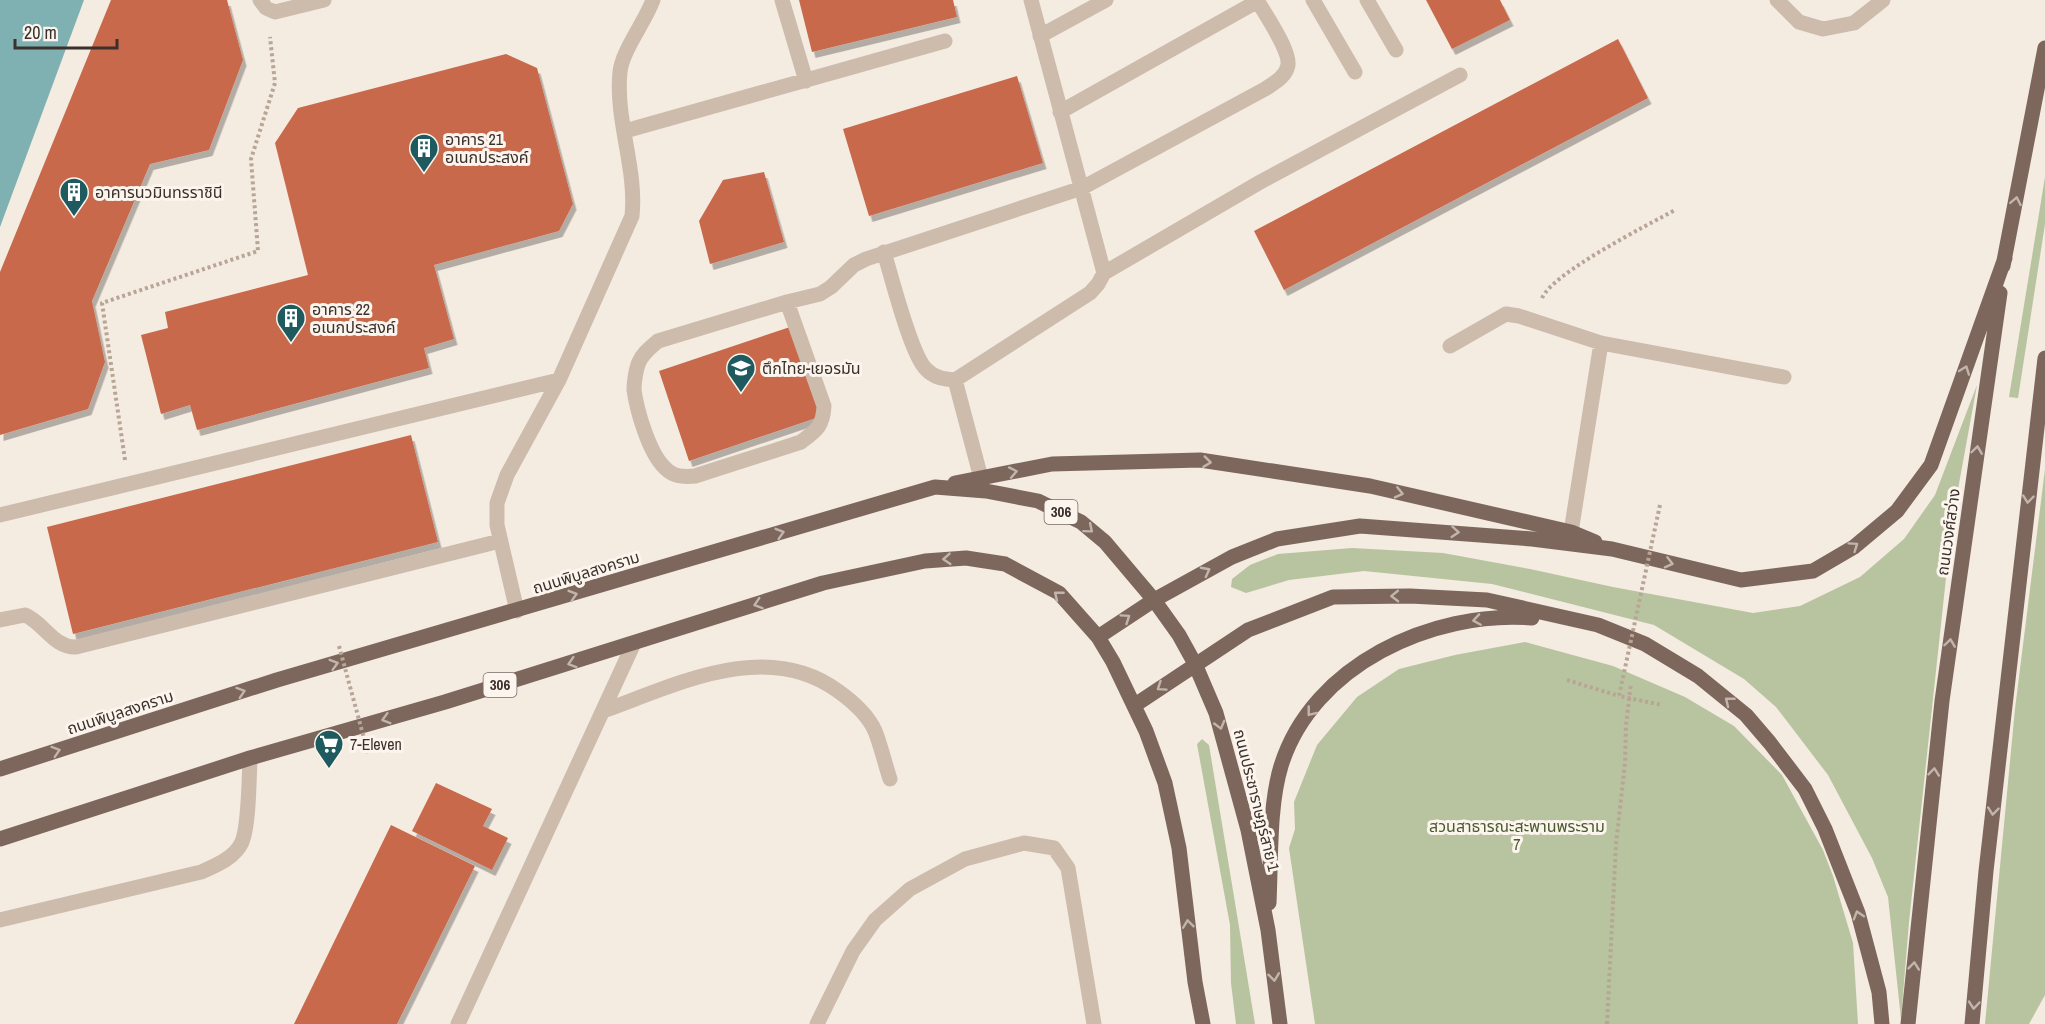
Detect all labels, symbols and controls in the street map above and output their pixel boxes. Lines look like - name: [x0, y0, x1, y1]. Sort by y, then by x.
- scale bar: [15, 12, 117, 50]
- text: 20 m: [24, 20, 57, 45]
- place label: อาคาร 21 อเนกประสงค์: [445, 128, 529, 168]
- building icon: อาคาร 21 อเนกประสงค์: [408, 132, 440, 174]
- building icon: อาคารนวมินทรราชินี: [58, 176, 90, 218]
- place label: อาคารนวมินทรราชินี: [95, 181, 223, 203]
- one-way arrow: [2009, 196, 2022, 206]
- place label: อาคาร 22 อเนกประสงค์: [312, 298, 396, 338]
- building icon: อาคาร 22 อเนกประสงค์: [275, 302, 307, 344]
- school or university icon: ตึกไทย-เยอรมัน: [725, 352, 757, 394]
- place label: ตึกไทย-เยอรมัน: [762, 357, 861, 379]
- one-way arrow: [1958, 365, 1971, 376]
- one-way arrow: [1971, 446, 1983, 455]
- one-way arrow: [1202, 455, 1211, 467]
- one-way arrow: [1007, 466, 1017, 479]
- one-way arrow: [1394, 485, 1404, 498]
- street label: ถนนวงศ์สว่าง: [1931, 487, 1965, 577]
- one-way arrow: [2022, 494, 2035, 504]
- road number: 306: [1044, 500, 1078, 524]
- one-way arrow: [1083, 522, 1094, 533]
- one-way arrow: [1451, 525, 1460, 538]
- one-way arrow: [774, 528, 785, 540]
- one-way arrow: [1847, 542, 1858, 553]
- street label: ถนนพิบูลสงคราม: [530, 545, 642, 599]
- one-way arrow: [943, 552, 952, 565]
- one-way arrow: [1663, 555, 1673, 568]
- one-way arrow: [1199, 567, 1210, 578]
- one-way arrow: [567, 590, 578, 602]
- one-way arrow: [1391, 590, 1400, 602]
- one-way arrow: [1054, 591, 1065, 602]
- one-way arrow: [753, 597, 764, 609]
- one-way arrow: [1120, 614, 1130, 626]
- one-way arrow: [1472, 614, 1482, 626]
- one-way arrow: [1943, 639, 1955, 648]
- one-way arrow: [567, 655, 578, 668]
- one-way arrow: [328, 659, 338, 671]
- road number: 306: [484, 673, 516, 697]
- one-way arrow: [1157, 680, 1168, 691]
- street label: ถนนพิบูลสงคราม: [64, 684, 176, 740]
- one-way arrow: [235, 687, 246, 699]
- one-way arrow: [1725, 698, 1736, 709]
- one-way arrow: [1307, 705, 1318, 716]
- one-way arrow: [381, 712, 391, 725]
- one-way arrow: [1212, 720, 1225, 730]
- street label: ถนนประชาราษฎร์สาย 1: [1229, 727, 1285, 874]
- supermarket icon: 7-Eleven: [313, 728, 345, 770]
- place label: 7-Eleven: [350, 733, 402, 755]
- one-way arrow: [50, 746, 61, 759]
- one-way arrow: [1927, 767, 1940, 776]
- one-way arrow: [1987, 807, 1999, 816]
- park label: สวนสาธารณะสะพานพระราม 7: [1429, 815, 1605, 855]
- one-way arrow: [1853, 910, 1865, 921]
- one-way arrow: [1182, 920, 1195, 929]
- one-way arrow: [1907, 961, 1920, 970]
- one-way arrow: [1267, 972, 1279, 981]
- one-way arrow: [1968, 1001, 1981, 1010]

